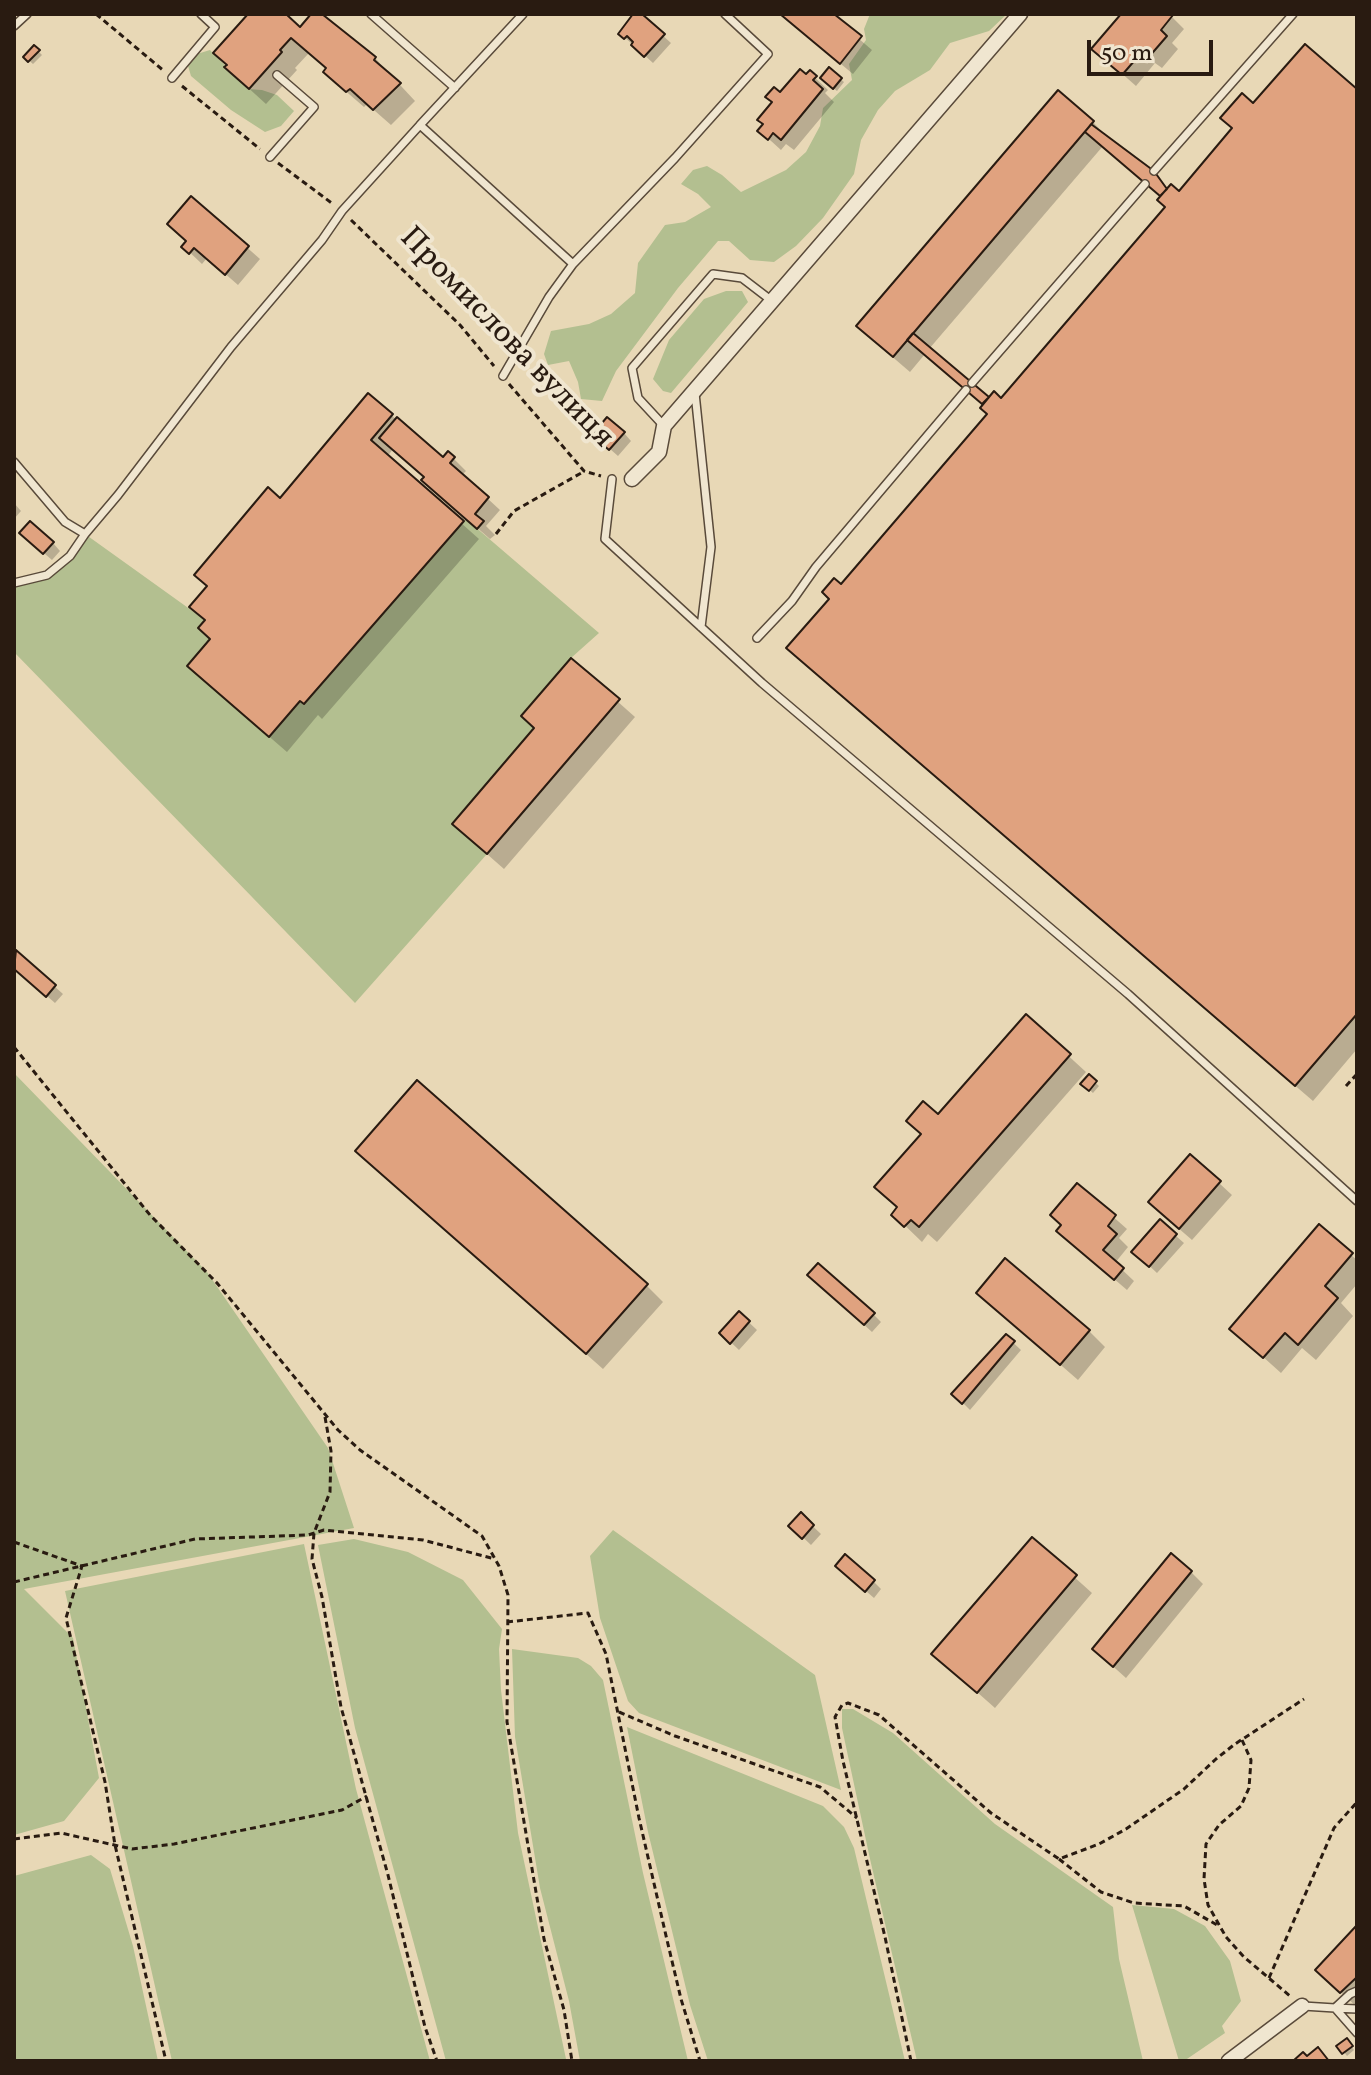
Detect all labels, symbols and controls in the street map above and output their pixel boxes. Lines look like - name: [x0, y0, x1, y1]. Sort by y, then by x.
- scale bar: [1091, 24, 1217, 74]
- text: 50 m: [1101, 37, 1153, 71]
- street label: Промислова вулиця: [390, 221, 620, 457]

